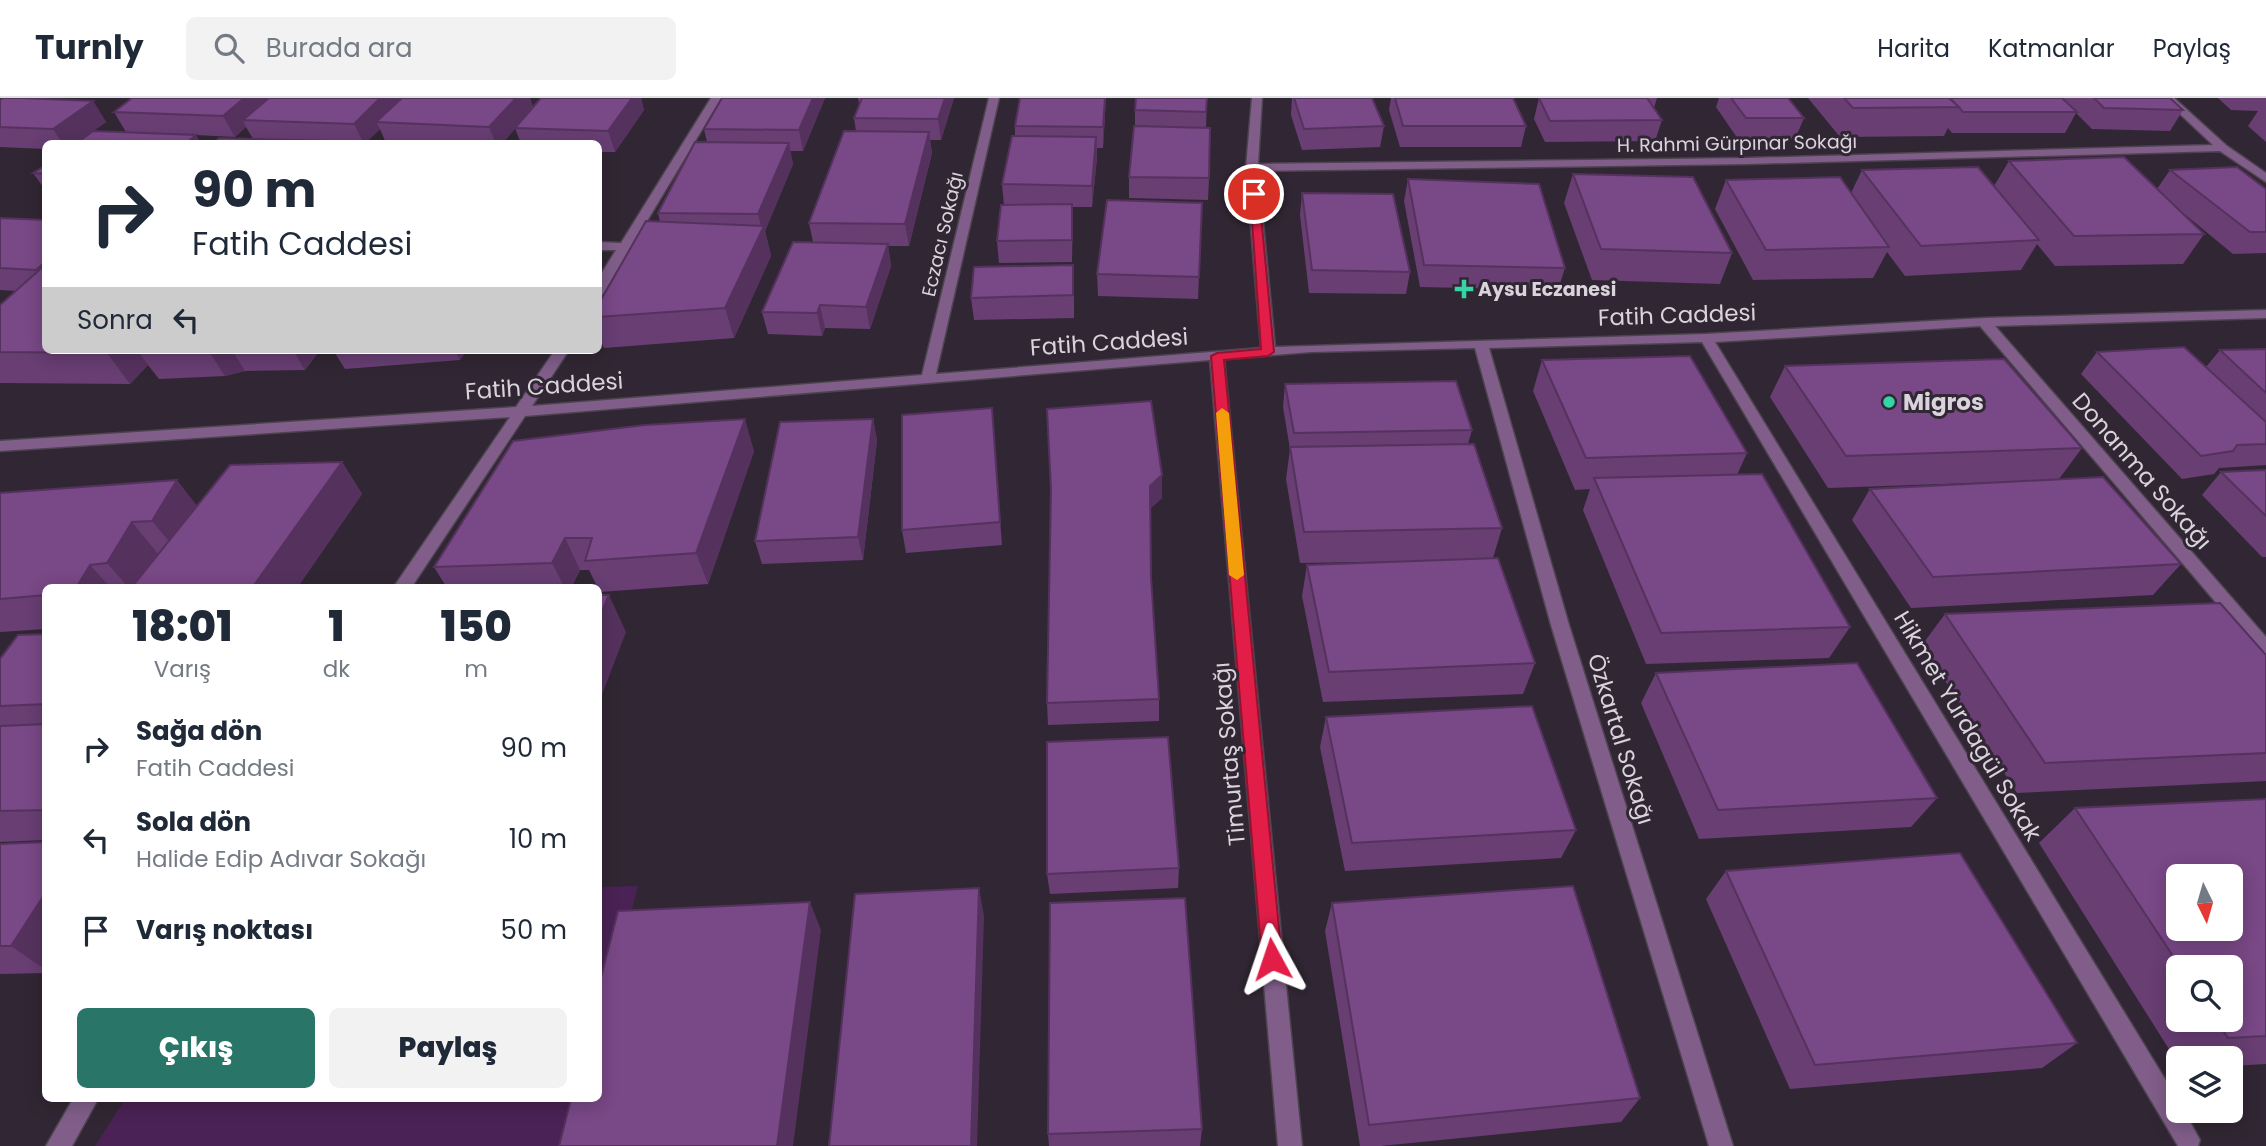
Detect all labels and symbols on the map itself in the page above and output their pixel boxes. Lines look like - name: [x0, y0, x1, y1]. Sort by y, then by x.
- street label: H. Rahmi Gürpınar Sokağı: [1617, 128, 1857, 159]
- pin: [1224, 164, 1284, 224]
- street label: Eczacı Sokağı: [915, 169, 970, 299]
- place label: Aysu Eczanesi: [1478, 276, 1616, 303]
- marker: Aysu Eczanesi: [1456, 281, 1472, 297]
- street label: Fatih Caddesi: [1597, 296, 1757, 334]
- street label: Fatih Caddesi: [1029, 321, 1189, 363]
- street label: Fatih Caddesi: [464, 365, 624, 407]
- place label: Migros: [1903, 386, 1984, 418]
- street label: Donanma Sokağı: [2065, 386, 2219, 556]
- marker: Migros: [1881, 394, 1897, 410]
- street label: Hikmet Yurdagül Sokak: [1886, 605, 2050, 847]
- street label: Özkartal Sokağı: [1580, 650, 1662, 828]
- street label: Timurtaş Sokağı: [1205, 661, 1253, 847]
- north arrow: [2166, 864, 2244, 942]
- position arrow: [1235, 922, 1309, 996]

